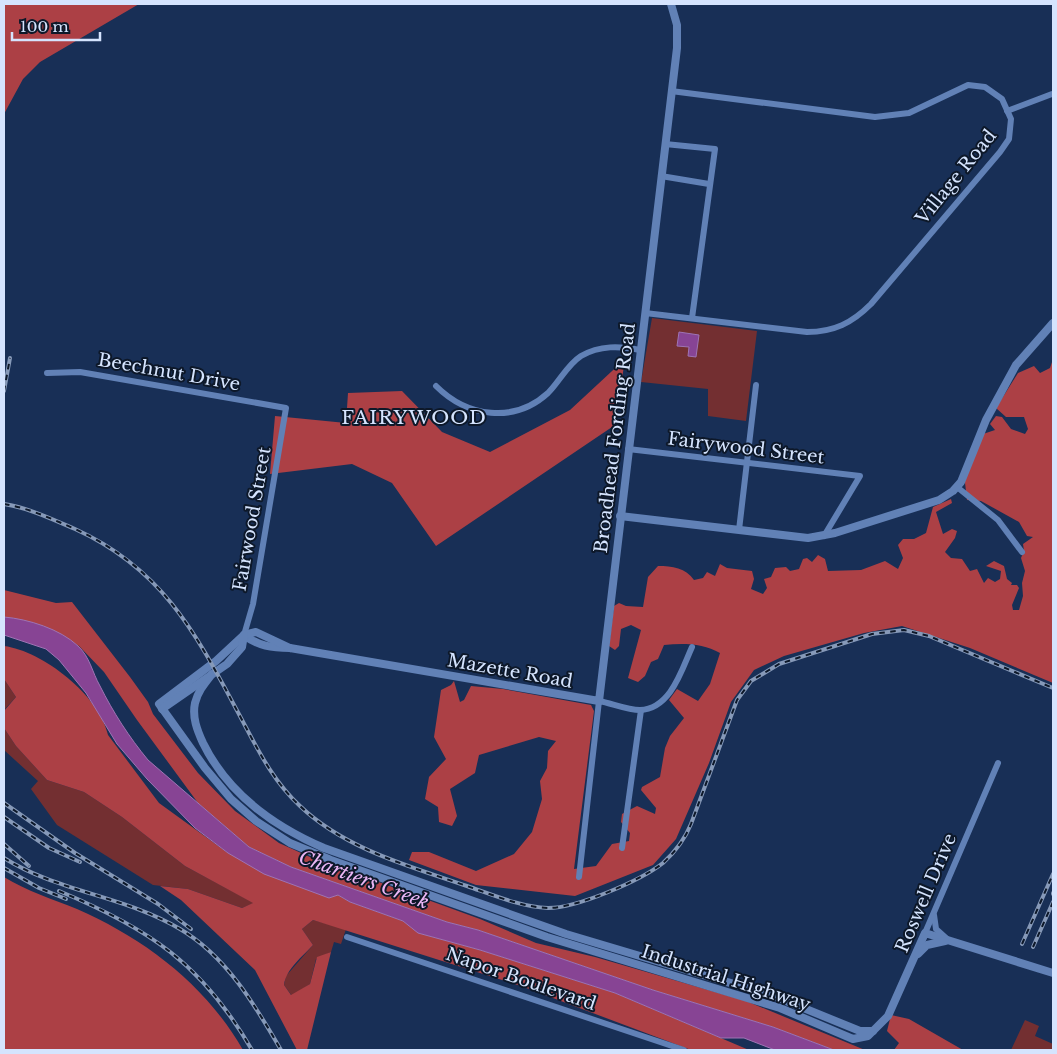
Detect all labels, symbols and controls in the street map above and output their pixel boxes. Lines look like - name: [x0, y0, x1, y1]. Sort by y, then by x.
- scale bar: [12, 10, 100, 42]
- text: 100 m: [20, 17, 69, 36]
- street label: Village Road: [910, 125, 1001, 230]
- street label: Broadhead Fording Road: [590, 322, 640, 554]
- street label: Beechnut Drive: [96, 349, 242, 395]
- district label: FAIRYWOOD: [341, 406, 487, 429]
- street label: Fairywood Street: [666, 427, 826, 469]
- street label: Fairwood Street: [228, 445, 276, 593]
- street label: Mazette Road: [446, 649, 574, 693]
- street label: Roswell Drive: [891, 830, 961, 956]
- water label: Chartiers Creek: [296, 845, 432, 914]
- street label: Industrial Highway: [639, 940, 814, 1016]
- street label: Napor Boulevard: [443, 943, 599, 1015]

